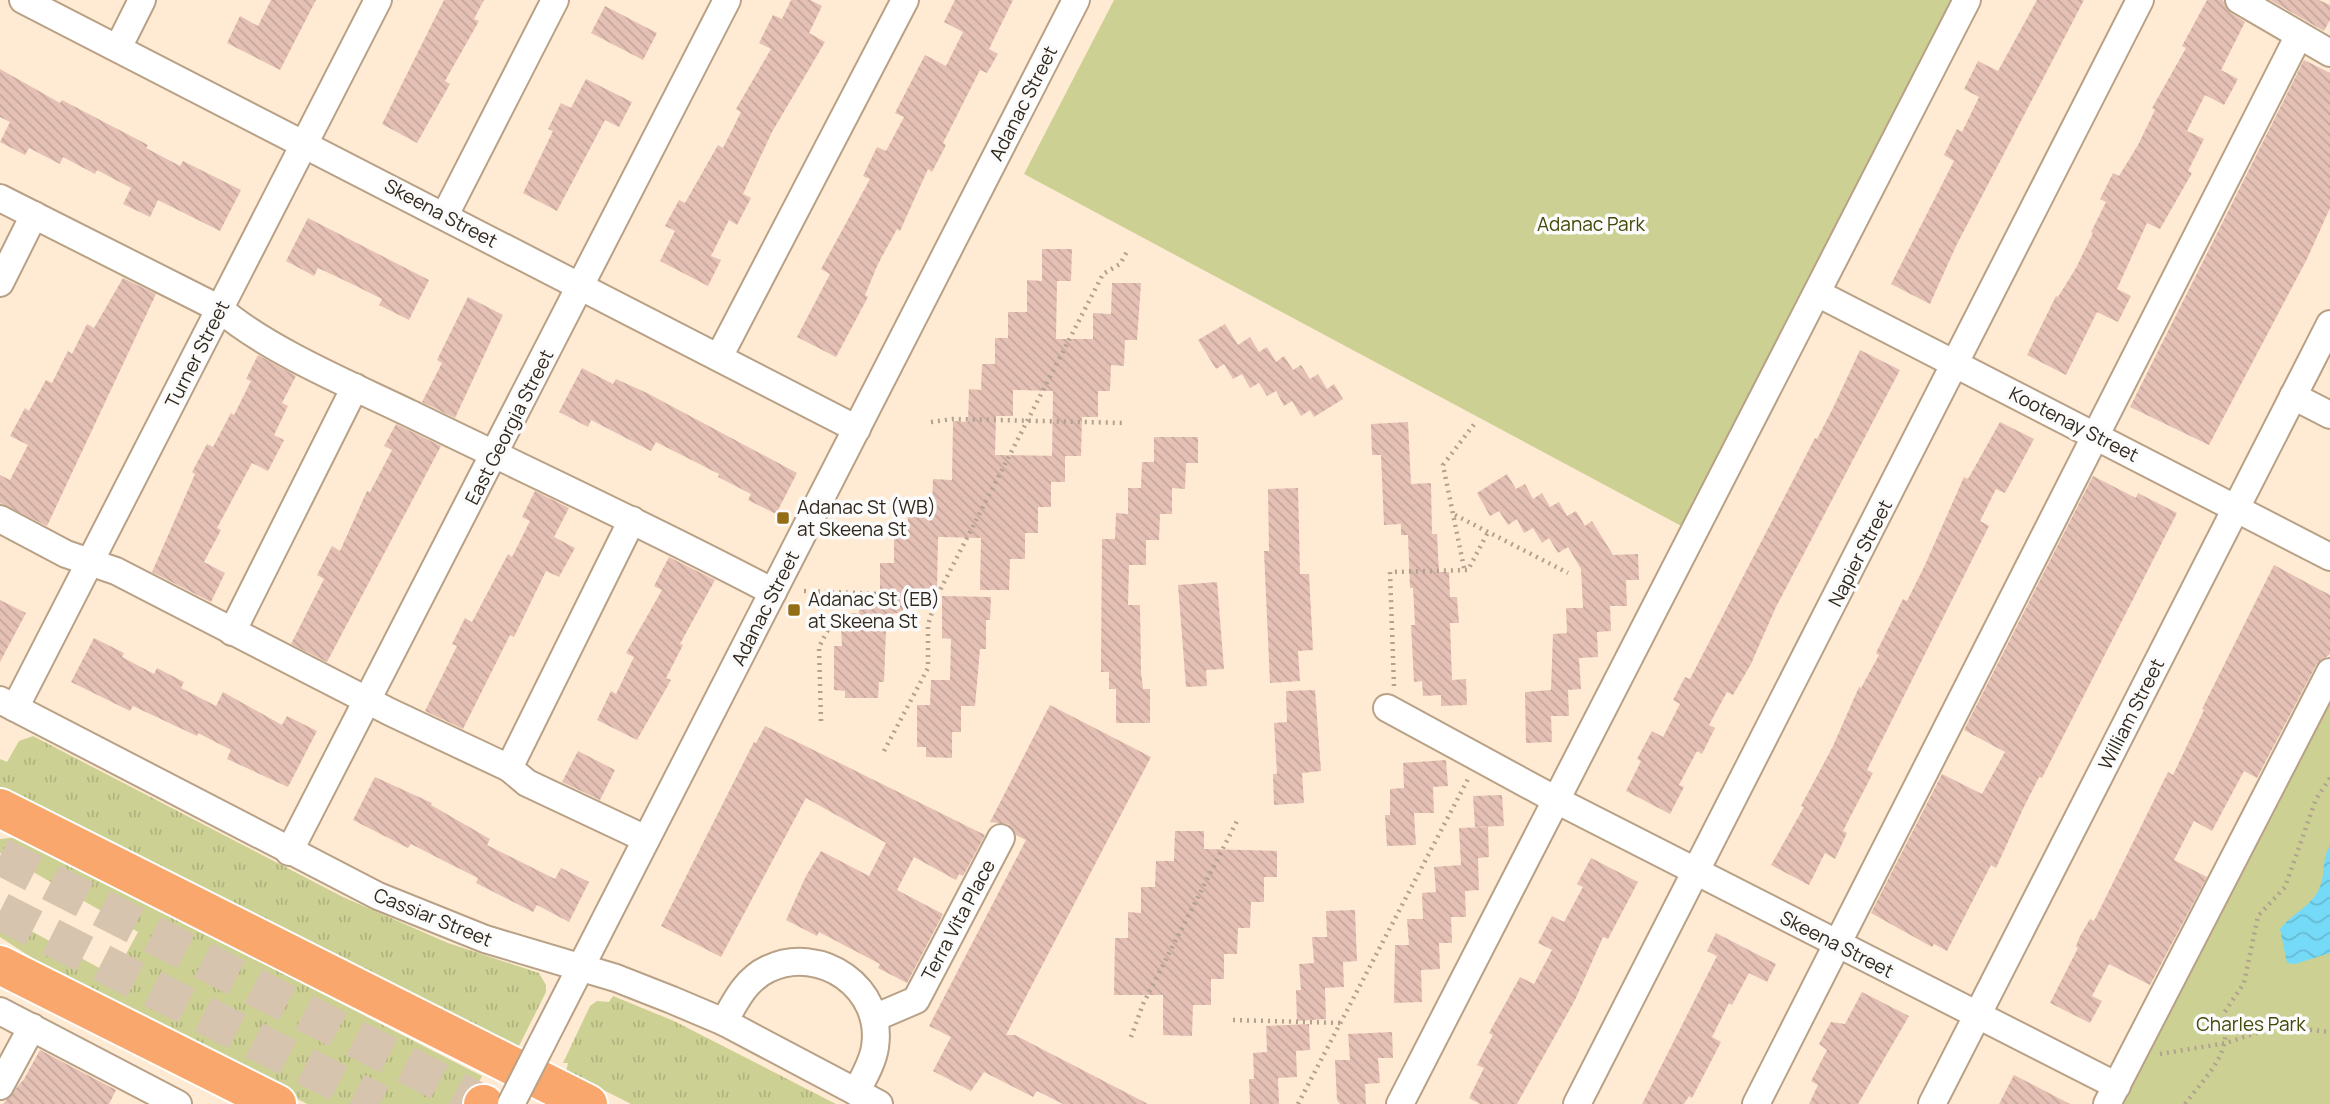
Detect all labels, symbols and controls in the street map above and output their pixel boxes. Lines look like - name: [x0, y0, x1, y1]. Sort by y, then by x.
- street label: Adanac Street: [983, 41, 1063, 165]
- street label: Skeena Street: [380, 172, 502, 254]
- park label: Adanac Park: [1537, 211, 1646, 237]
- street label: Turner Street: [159, 296, 235, 412]
- street label: East Georgia Street: [459, 345, 559, 509]
- street label: Kootenay Street: [2005, 380, 2143, 468]
- place label: Adanac St (WB) at Skeena St: [797, 494, 936, 542]
- street label: Napier Street: [1822, 495, 1898, 611]
- marker: Adanac St (WB) at Skeena St: [775, 510, 791, 526]
- street label: Adanac Street: [725, 546, 805, 670]
- place label: Adanac St (EB) at Skeena St: [808, 586, 940, 634]
- marker: Adanac St (EB) at Skeena St: [786, 602, 802, 618]
- street label: William Street: [2092, 654, 2170, 774]
- street label: Terra Vita Place: [915, 855, 1001, 985]
- street label: Cassiar Street: [370, 881, 496, 953]
- street label: Skeena Street: [1776, 904, 1898, 984]
- park label: Charles Park: [2196, 1011, 2306, 1037]

